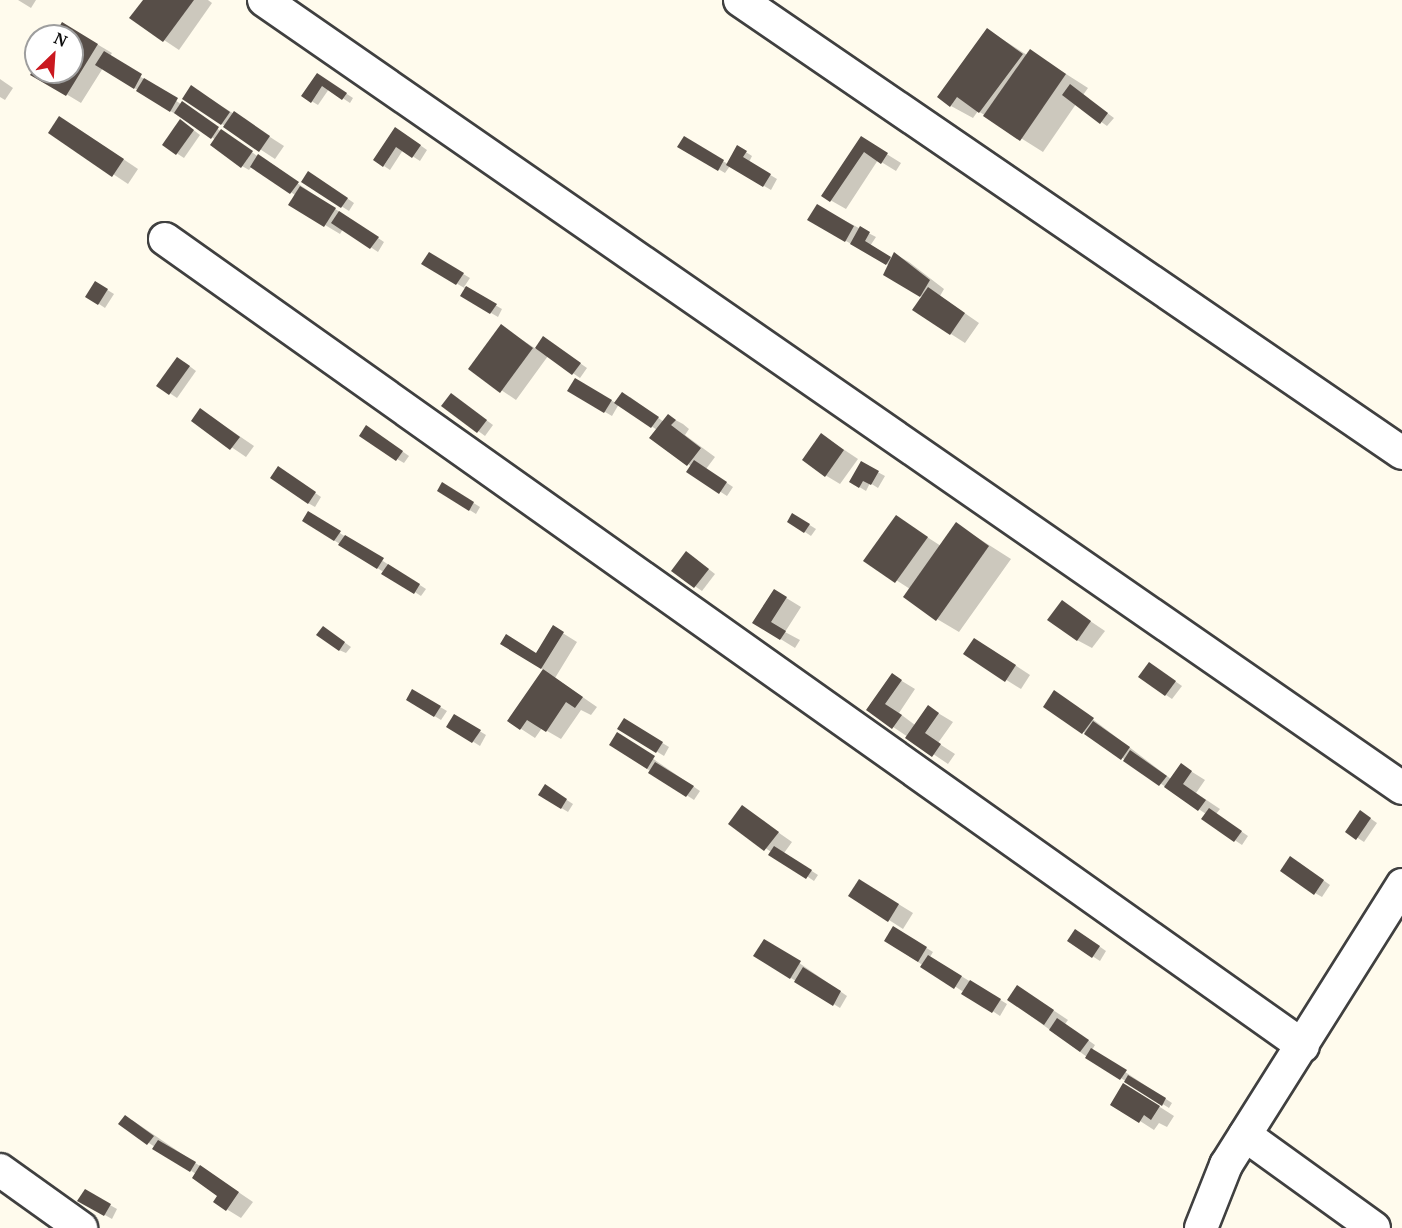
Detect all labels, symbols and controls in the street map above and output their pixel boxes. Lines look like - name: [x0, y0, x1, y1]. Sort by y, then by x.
- north arrow: [24, 24, 84, 84]
- text: N: [51, 27, 71, 52]

